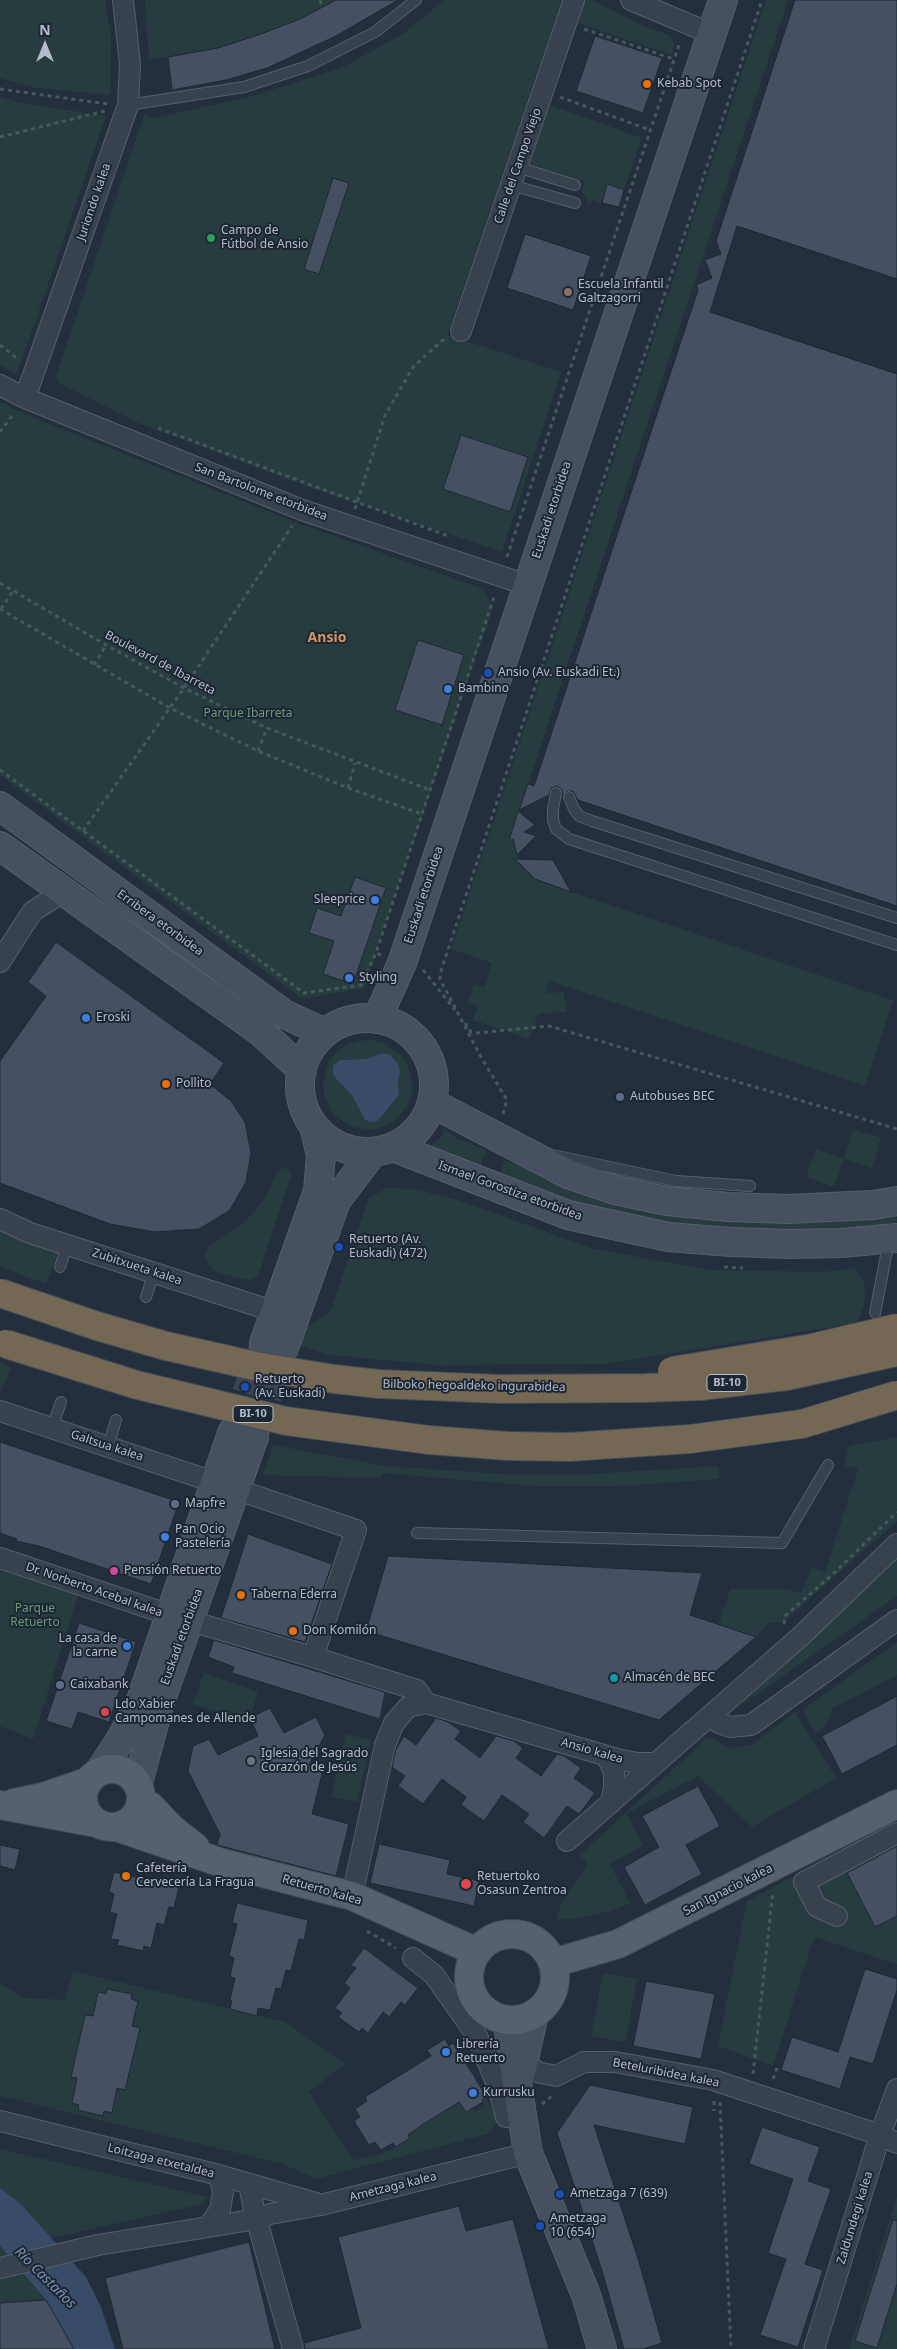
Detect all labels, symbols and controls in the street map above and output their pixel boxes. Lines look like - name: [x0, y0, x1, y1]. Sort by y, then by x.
- north arrow: [20, 20, 70, 70]
- text: N: [39, 20, 51, 39]
- place label: Kebab Spot: [657, 77, 721, 91]
- marker: Kebab Spot: [641, 78, 653, 90]
- street label: Calle del Campo Viejo: [491, 106, 545, 226]
- street label: Juriondo kalea: [74, 161, 114, 243]
- place label: Campo de Fútbol de Ansio: [221, 224, 308, 252]
- marker: Campo de Fútbol de Ansio: [205, 232, 217, 244]
- place label: Escuela Infantil Galtzagorri: [578, 278, 664, 306]
- marker: Escuela Infantil Galtzagorri: [562, 286, 574, 298]
- street label: San Bartolome etorbidea: [193, 460, 329, 524]
- street label: Euskadi etorbidea: [530, 460, 574, 560]
- street label: Boulevard de Ibarreta: [102, 628, 218, 698]
- district label: Ansio: [308, 630, 346, 646]
- place label: Ansio (Av. Euskadi Et.): [498, 666, 620, 680]
- marker: Ansio (Av. Euskadi Et.): [482, 667, 494, 679]
- place label: Bambino: [458, 682, 509, 696]
- marker: Bambino: [442, 683, 454, 695]
- park label: Parque Ibarreta: [203, 707, 293, 721]
- street label: Euskadi etorbidea: [402, 845, 446, 945]
- street label: Erribera etorbidea: [114, 887, 206, 959]
- place label: Sleeprice: [314, 893, 365, 907]
- marker: Sleeprice: [369, 894, 381, 906]
- place label: Styling: [359, 971, 397, 985]
- marker: Styling: [343, 972, 355, 984]
- place label: Eroski: [96, 1011, 130, 1025]
- marker: Eroski: [80, 1012, 92, 1024]
- place label: Pollito: [176, 1077, 211, 1091]
- marker: Pollito: [160, 1078, 172, 1090]
- place label: Autobuses BEC: [630, 1090, 715, 1104]
- marker: Autobuses BEC: [614, 1091, 626, 1103]
- street label: Ismael Gorostiza etorbidea: [436, 1158, 584, 1224]
- place label: Retuerto (Av. Euskadi) (472): [349, 1233, 427, 1261]
- marker: Retuerto (Av. Euskadi) (472): [333, 1241, 345, 1253]
- street label: Zubitxueta kalea: [90, 1246, 184, 1288]
- place label: Retuerto (Av. Euskadi): [255, 1373, 325, 1401]
- road number: BI-10: [707, 1375, 747, 1392]
- street label: Bilboko hegoaldeko ingurabidea: [382, 1377, 566, 1395]
- marker: Retuerto (Av. Euskadi): [239, 1381, 251, 1393]
- road number: BI-10: [233, 1406, 273, 1422]
- street label: Galtsua kalea: [69, 1427, 145, 1465]
- place label: Mapfre: [185, 1497, 226, 1511]
- marker: Mapfre: [169, 1498, 181, 1510]
- place label: Pan Ocio Pastelería: [175, 1523, 230, 1551]
- marker: Pan Ocio Pastelería: [159, 1531, 171, 1543]
- street label: Dr. Norberto Acebal kalea: [24, 1560, 164, 1620]
- place label: Pensión Retuerto: [124, 1564, 221, 1578]
- marker: Pensión Retuerto: [108, 1565, 120, 1577]
- street label: Euskadi etorbidea: [158, 1587, 206, 1687]
- place label: Taberna Ederra: [251, 1588, 337, 1602]
- marker: Taberna Ederra: [235, 1589, 247, 1601]
- park label: Parque Retuerto: [10, 1602, 60, 1630]
- place label: Don Komilón: [303, 1624, 376, 1638]
- marker: Don Komilón: [287, 1625, 299, 1637]
- place label: La casa de la carne: [59, 1632, 117, 1660]
- marker: La casa de la carne: [121, 1640, 133, 1652]
- place label: Almacén de BEC: [624, 1671, 715, 1685]
- marker: Almacén de BEC: [608, 1672, 620, 1684]
- place label: Caixabank: [70, 1678, 128, 1692]
- marker: Caixabank: [54, 1679, 66, 1691]
- place label: Ldo Xabier Campomanes de Allende: [115, 1698, 256, 1726]
- marker: Ldo Xabier Campomanes de Allende: [99, 1706, 111, 1718]
- street label: Ansio kalea: [559, 1735, 625, 1767]
- place label: Iglesia del Sagrado Corazón de Jesús: [261, 1747, 368, 1775]
- marker: Iglesia del Sagrado Corazón de Jesús: [245, 1755, 257, 1767]
- street label: San Ignacio kalea: [681, 1861, 775, 1919]
- place label: Cafetería Cervecería La Fragua: [136, 1862, 254, 1890]
- marker: Cafetería Cervecería La Fragua: [120, 1870, 132, 1882]
- place label: Retuertoko Osasun Zentroa: [477, 1870, 567, 1898]
- street label: Retuerto kalea: [281, 1872, 363, 1908]
- marker: Retuertoko Osasun Zentroa: [459, 1877, 473, 1891]
- place label: Librería Retuerto: [456, 2038, 505, 2066]
- marker: Librería Retuerto: [440, 2046, 452, 2058]
- street label: Beteluribidea kalea: [611, 2056, 721, 2090]
- place label: Kurrusku: [483, 2086, 535, 2100]
- marker: Kurrusku: [467, 2087, 479, 2099]
- street label: Loitzaga etxetaldea: [106, 2141, 216, 2181]
- street label: Ametzaga kalea: [348, 2169, 438, 2205]
- street label: Zaldundegi kalea: [834, 2170, 876, 2266]
- place label: Ametzaga 7 (639): [570, 2187, 667, 2201]
- marker: Ametzaga 7 (639): [554, 2188, 566, 2200]
- place label: Ametzaga 10 (654): [550, 2212, 606, 2240]
- marker: Ametzaga 10 (654): [534, 2220, 546, 2232]
- water label: Río Castaños: [11, 2244, 79, 2312]

